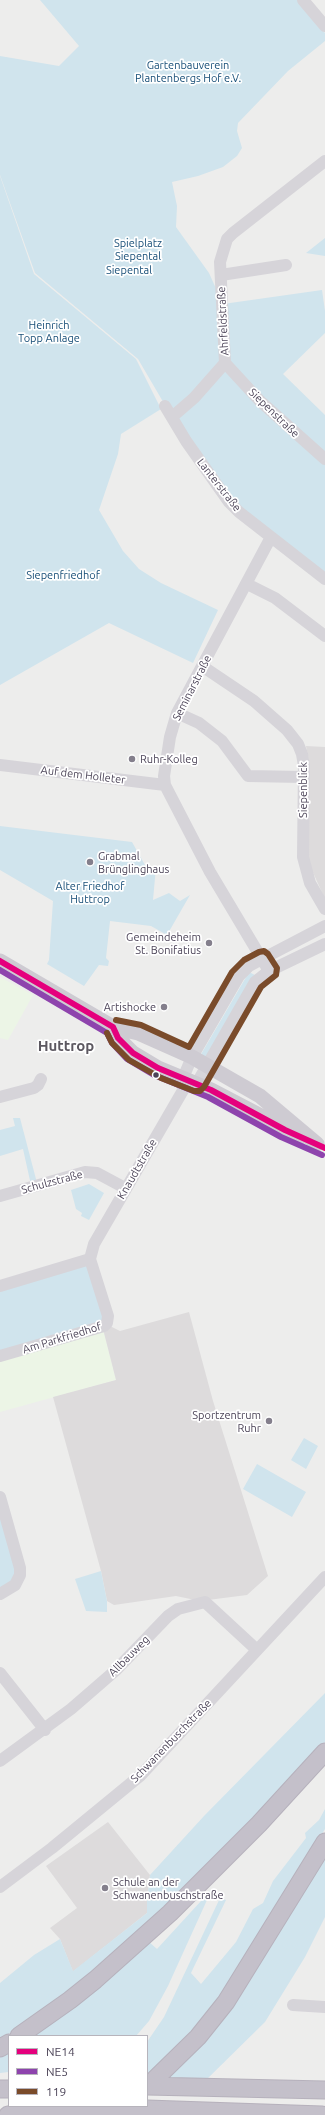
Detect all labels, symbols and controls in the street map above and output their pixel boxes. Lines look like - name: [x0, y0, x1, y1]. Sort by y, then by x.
- park label: Gartenbauverein Plantenbergs Hof e.V.: [135, 58, 241, 84]
- park label: Spielplatz Siepental: [114, 236, 162, 262]
- park label: Siepental: [106, 263, 152, 277]
- street label: Ahrfeldstraße: [215, 286, 231, 356]
- park label: Heinrich Topp Anlage: [18, 318, 80, 344]
- street label: Siepenstraße: [246, 386, 302, 440]
- street label: Lanterstraße: [194, 456, 244, 514]
- park label: Siepenfriedhof: [26, 568, 100, 582]
- street label: Seminarstraße: [170, 653, 214, 723]
- place label: Ruhr-Kolleg: [140, 752, 198, 766]
- marker: Ruhr-Kolleg: [127, 754, 137, 764]
- street label: Siepenblick: [296, 762, 310, 818]
- street label: Auf dem Holleter: [40, 763, 126, 787]
- place label: Grabmal Brünglinghaus: [98, 849, 169, 875]
- marker: Grabmal Brünglinghaus: [85, 857, 95, 867]
- park label: Alter Friedhof Huttrop: [56, 879, 124, 905]
- place label: Gemeindeheim St. Bonifatius: [126, 930, 201, 956]
- marker: Gemeindeheim St. Bonifatius: [204, 938, 214, 948]
- place label: Artishocke: [104, 1000, 156, 1014]
- marker: Artishocke: [159, 1002, 169, 1012]
- district label: Huttrop: [38, 1037, 94, 1055]
- unlabelled marker: [151, 1070, 161, 1080]
- street label: Knaudtstraße: [114, 1137, 160, 1201]
- street label: Schulzstraße: [20, 1167, 84, 1197]
- street label: Am Parkfriedhof: [21, 1320, 103, 1356]
- place label: Sportzentrum Ruhr: [192, 1408, 261, 1434]
- marker: Sportzentrum Ruhr: [264, 1416, 274, 1426]
- street label: Allbauweg: [106, 1633, 152, 1679]
- street label: Schwanenbuschstraße: [128, 1697, 214, 1785]
- place label: Schule an der Schwanenbuschstraße: [113, 1875, 223, 1901]
- marker: Schule an der Schwanenbuschstraße: [100, 1883, 110, 1893]
- legend: [8, 2035, 148, 2107]
- text: NE14: [46, 2045, 75, 2058]
- text: NE5: [46, 2065, 68, 2078]
- text: 119: [46, 2085, 66, 2098]

